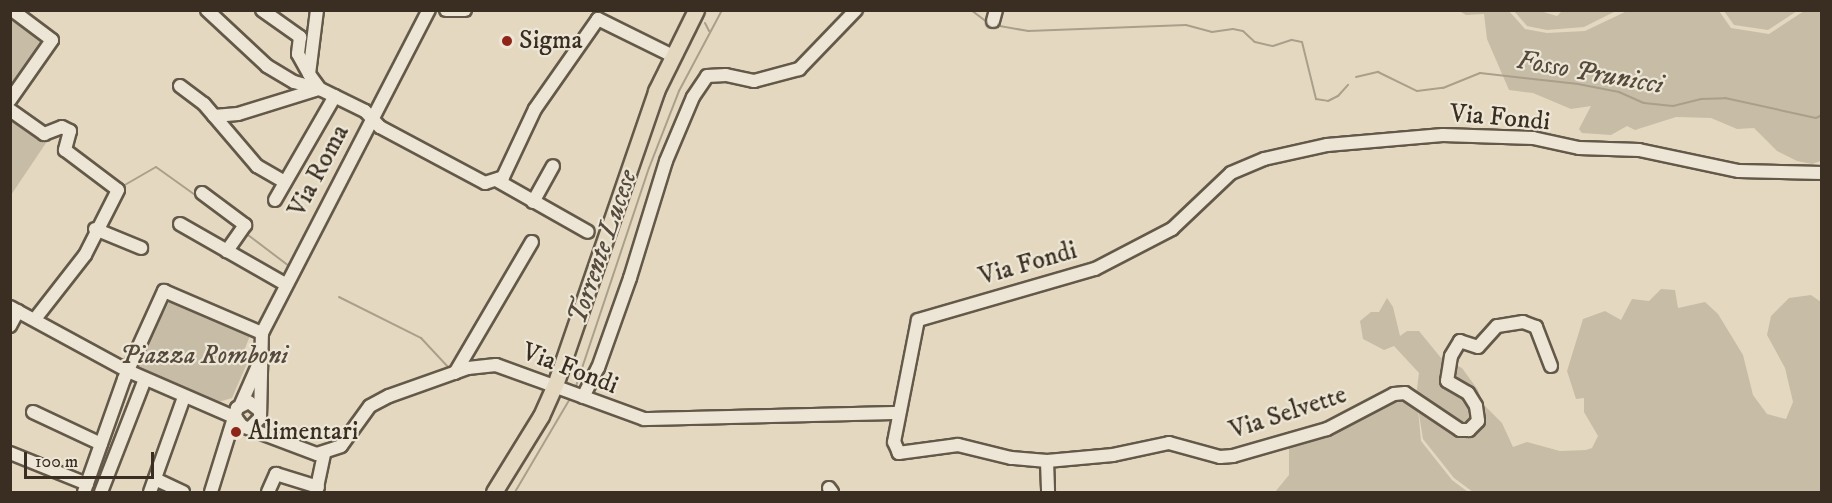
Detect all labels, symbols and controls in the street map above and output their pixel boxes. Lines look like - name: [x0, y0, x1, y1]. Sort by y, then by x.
- place label: Sigma: [519, 25, 583, 57]
- marker: Sigma: [500, 34, 514, 48]
- water label: Fosso Prunicci: [1514, 44, 1666, 102]
- street label: Via Fondi: [1449, 98, 1551, 138]
- street label: Via Roma: [282, 120, 356, 222]
- water label: Torrente Lucese: [562, 166, 644, 328]
- street label: Via Fondi: [975, 235, 1081, 293]
- street label: Via Fondi: [518, 336, 622, 402]
- park label: Piazza Romboni: [120, 340, 288, 372]
- street label: Via Selvette: [1226, 379, 1350, 447]
- place label: Alimentari: [248, 416, 358, 448]
- marker: Alimentari: [229, 425, 243, 439]
- scale bar: [27, 440, 158, 478]
- text: 100 m: [35, 451, 78, 473]

